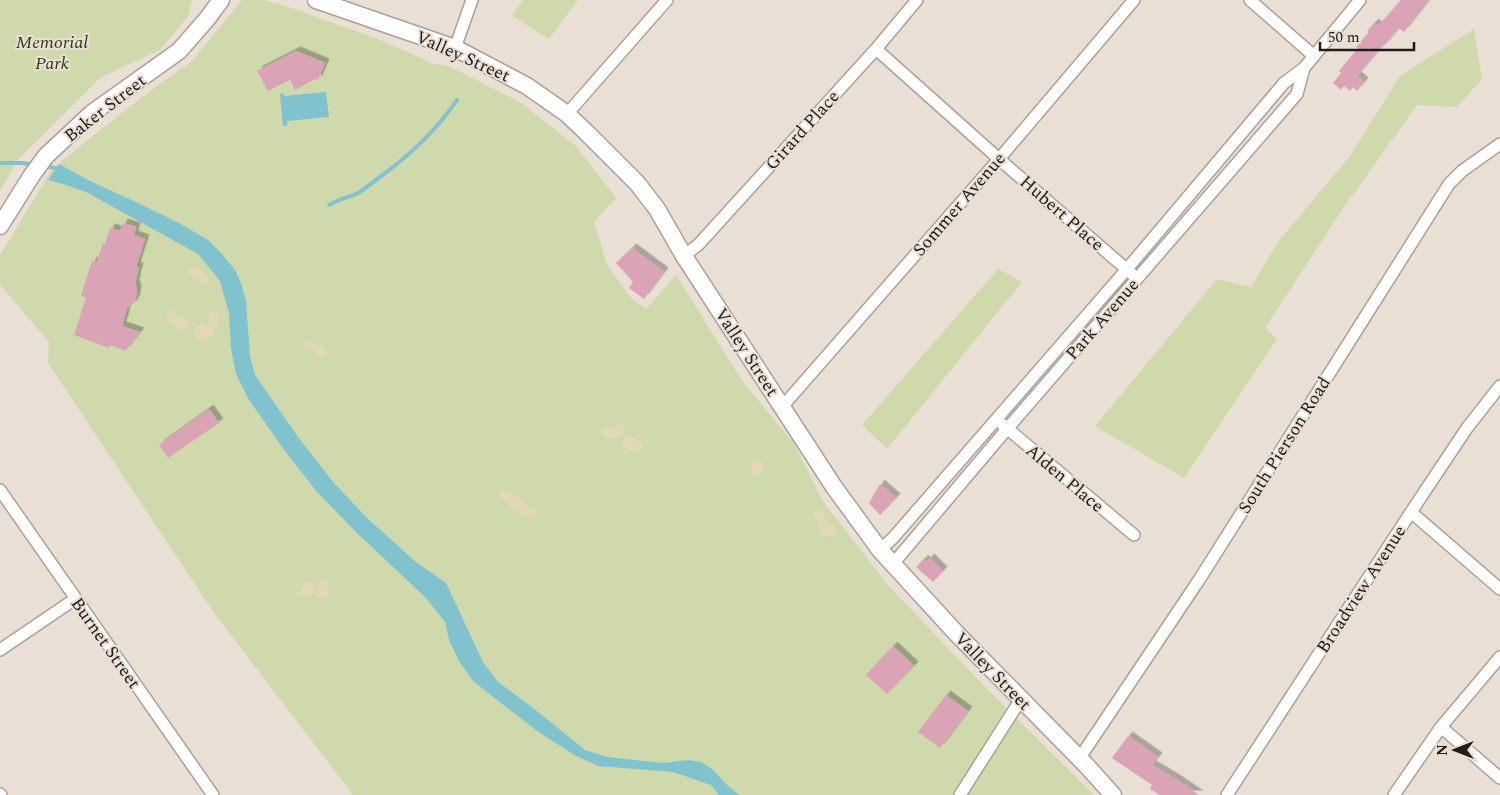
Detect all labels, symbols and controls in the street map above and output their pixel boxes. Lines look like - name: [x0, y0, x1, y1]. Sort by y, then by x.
- scale bar: [1320, 20, 1414, 52]
- street label: Valley Street: [411, 24, 514, 89]
- text: 50 m: [1328, 26, 1360, 49]
- park label: Memorial Park: [16, 29, 88, 77]
- street label: Baker Street: [58, 68, 152, 149]
- street label: Girard Place: [759, 84, 846, 177]
- street label: Sommer Avenue: [906, 146, 1012, 262]
- street label: Hubert Place: [1013, 169, 1110, 258]
- street label: Park Avenue: [1059, 272, 1146, 366]
- street label: Valley Street: [708, 303, 785, 402]
- street label: South Pierson Road: [1231, 371, 1338, 519]
- street label: Alden Place: [1020, 437, 1110, 519]
- street label: Broadview Avenue: [1310, 520, 1413, 659]
- street label: Burnet Street: [64, 592, 147, 695]
- street label: Valley Street: [948, 626, 1037, 717]
- north arrow: [1430, 725, 1480, 775]
- text: N: [1432, 744, 1453, 756]

